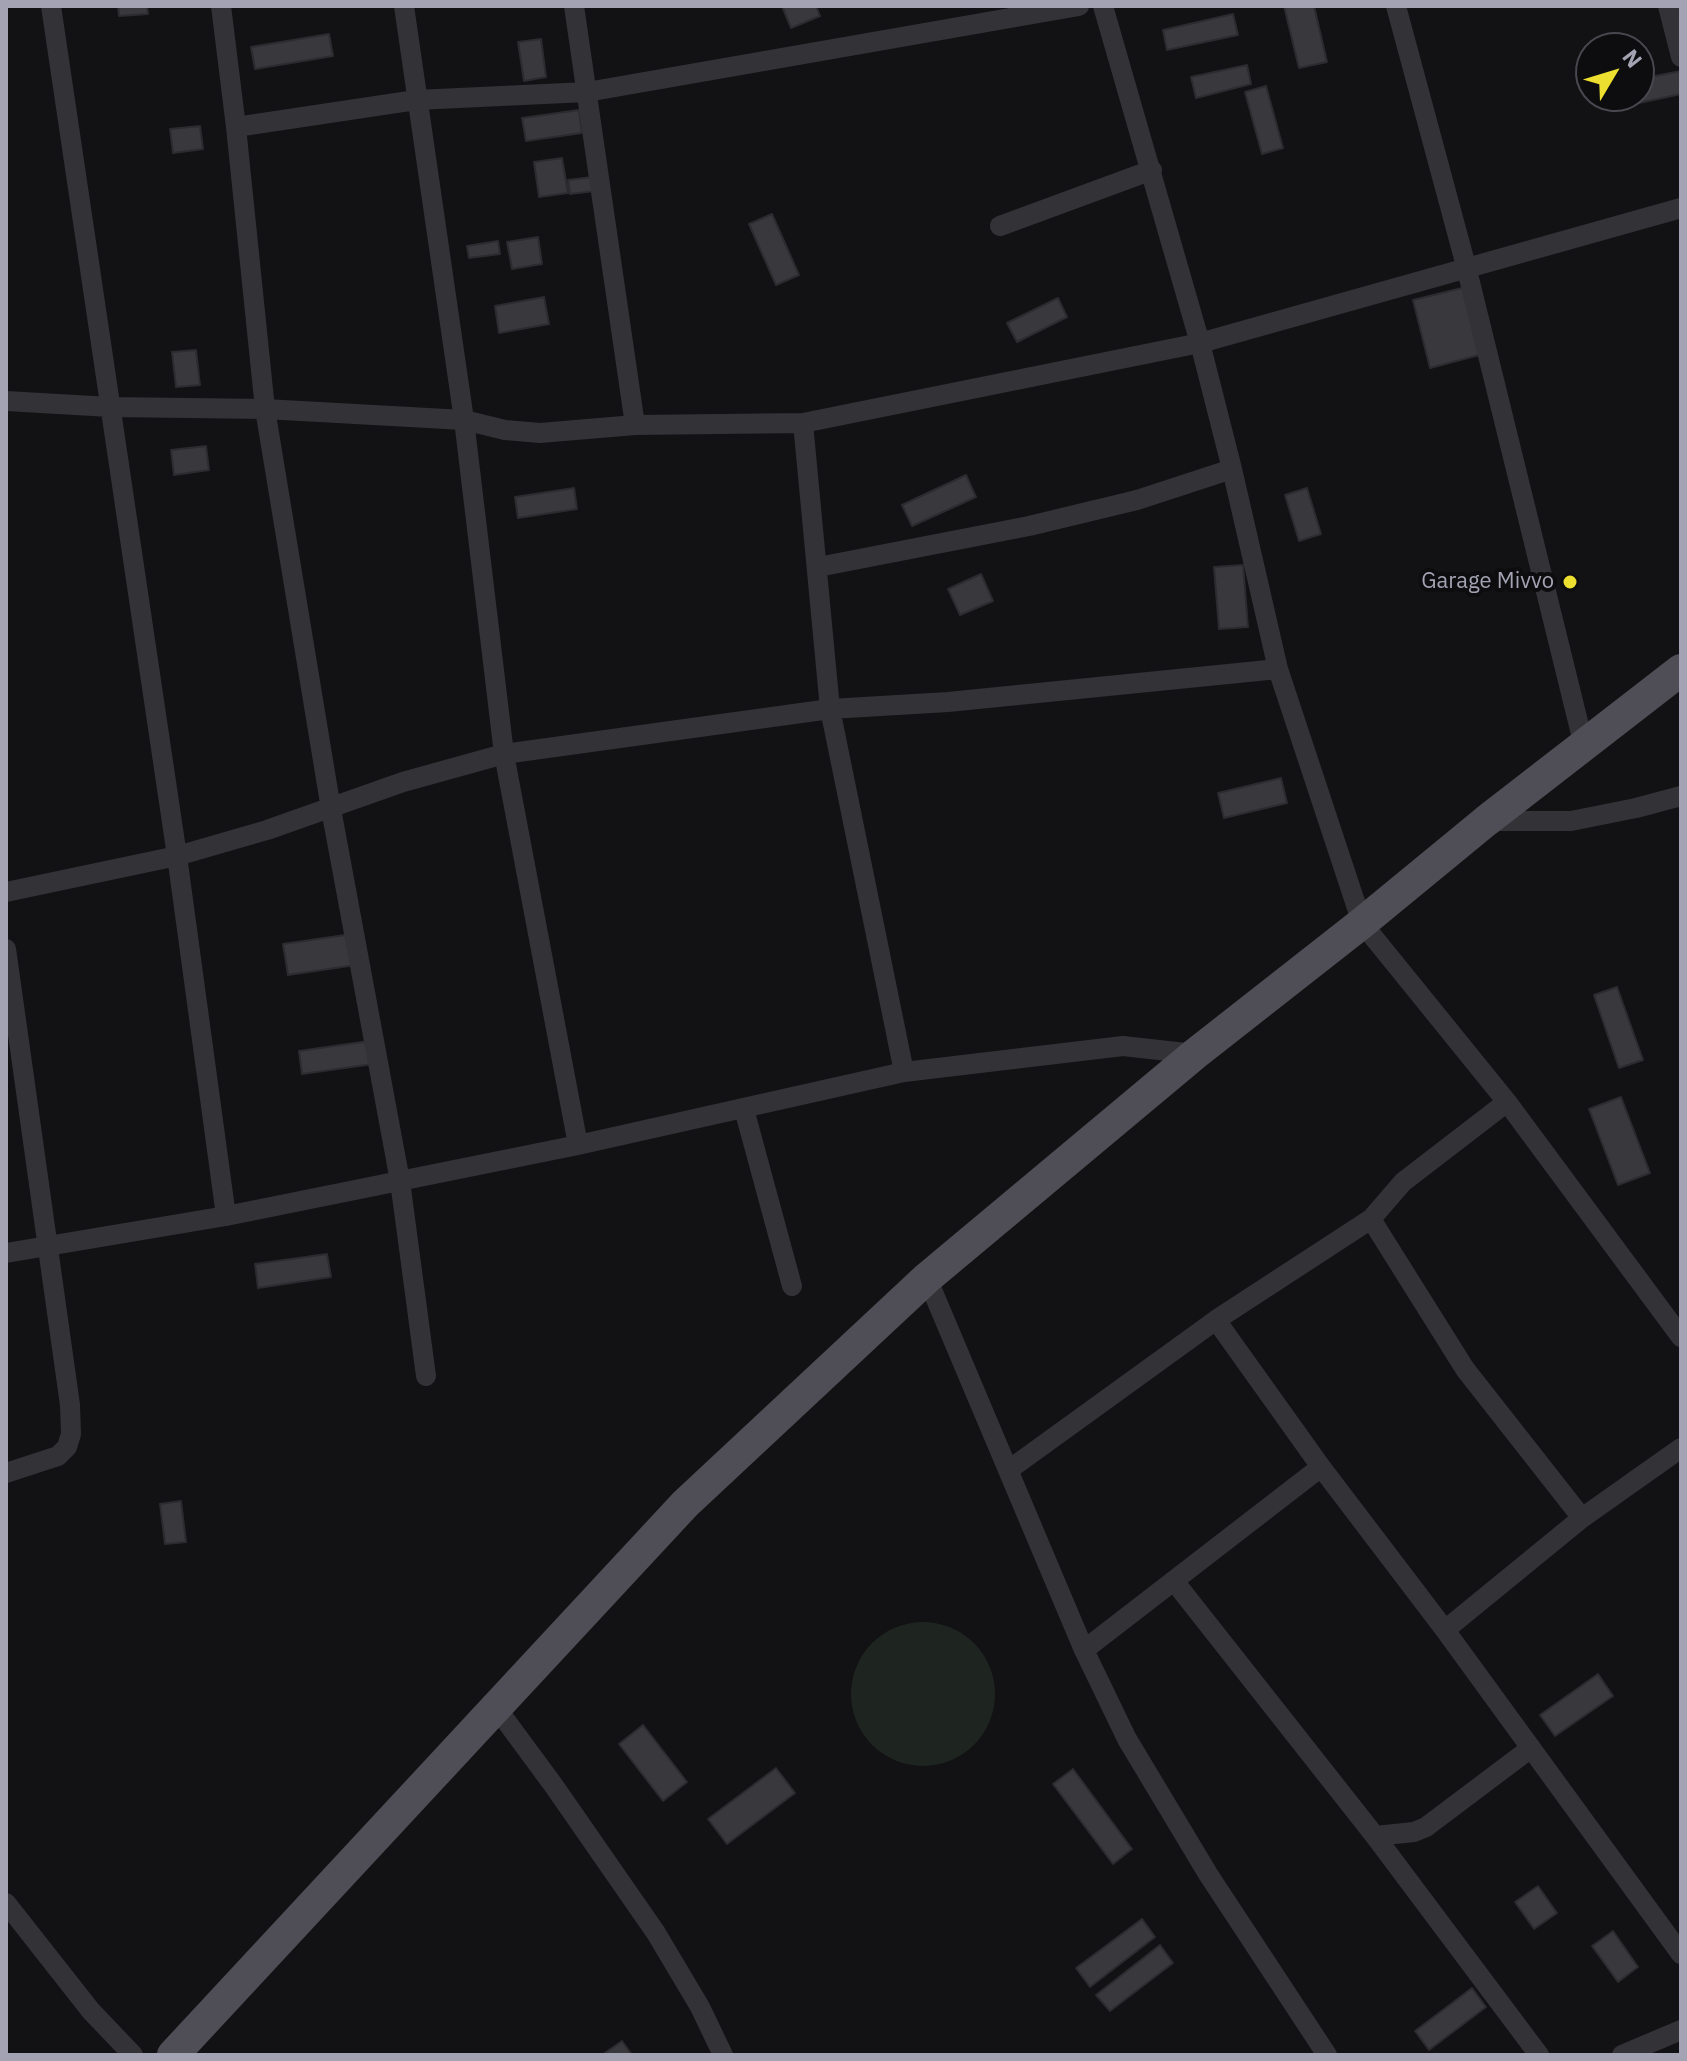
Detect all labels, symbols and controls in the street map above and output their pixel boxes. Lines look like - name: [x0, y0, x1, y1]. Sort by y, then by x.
- north arrow: [1575, 32, 1655, 112]
- text: N: [1616, 43, 1649, 73]
- place label: Garage Mivvo: [1421, 569, 1554, 595]
- marker: Garage Mivvo: [1561, 573, 1579, 591]

